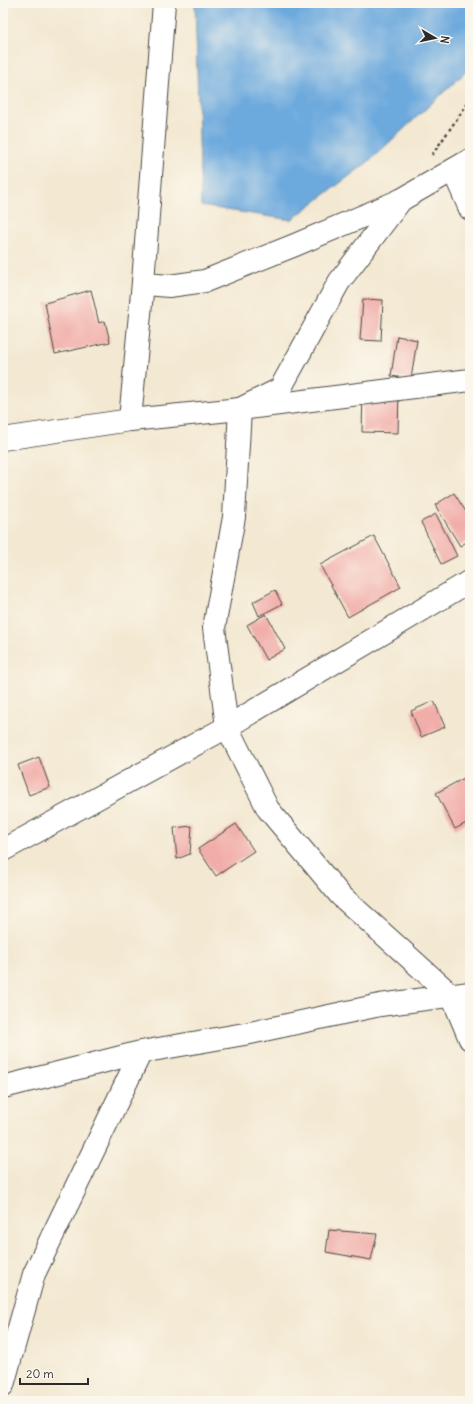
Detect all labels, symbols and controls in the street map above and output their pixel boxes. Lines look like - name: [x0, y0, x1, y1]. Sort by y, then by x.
- north arrow: [415, 18, 455, 58]
- text: N: [437, 35, 452, 44]
- scale bar: [20, 1360, 88, 1386]
- text: 20 m: [26, 1366, 54, 1381]

